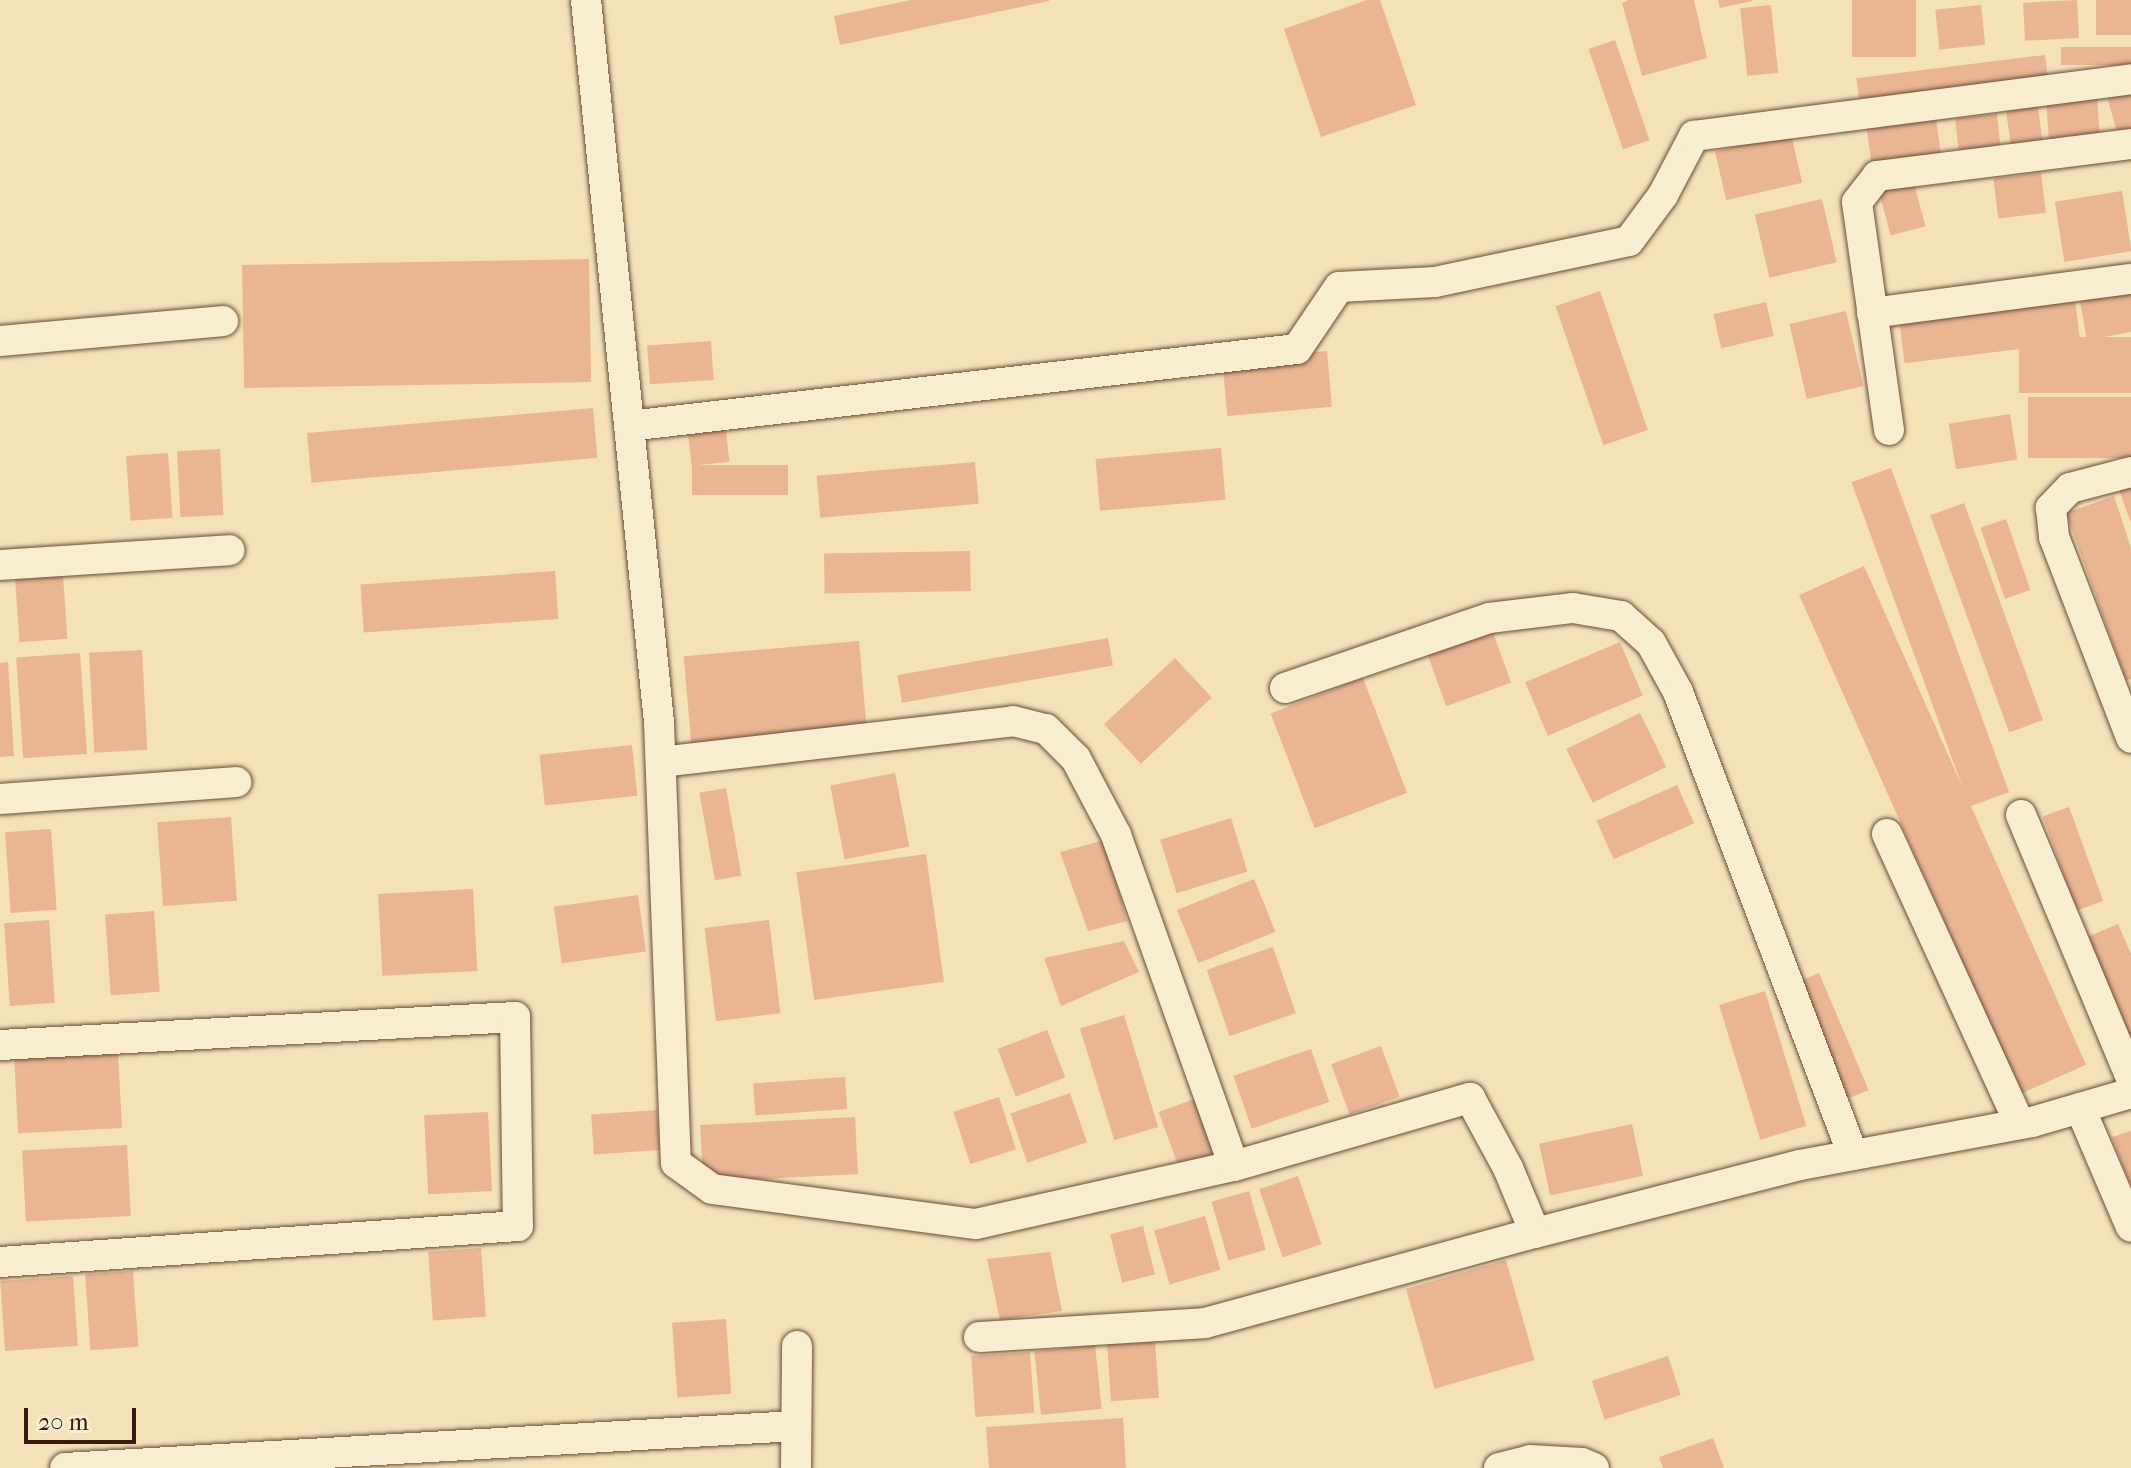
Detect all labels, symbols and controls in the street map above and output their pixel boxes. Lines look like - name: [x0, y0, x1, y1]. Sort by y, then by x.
- scale bar: [28, 1392, 140, 1442]
- text: 20 m: [38, 1408, 89, 1436]

